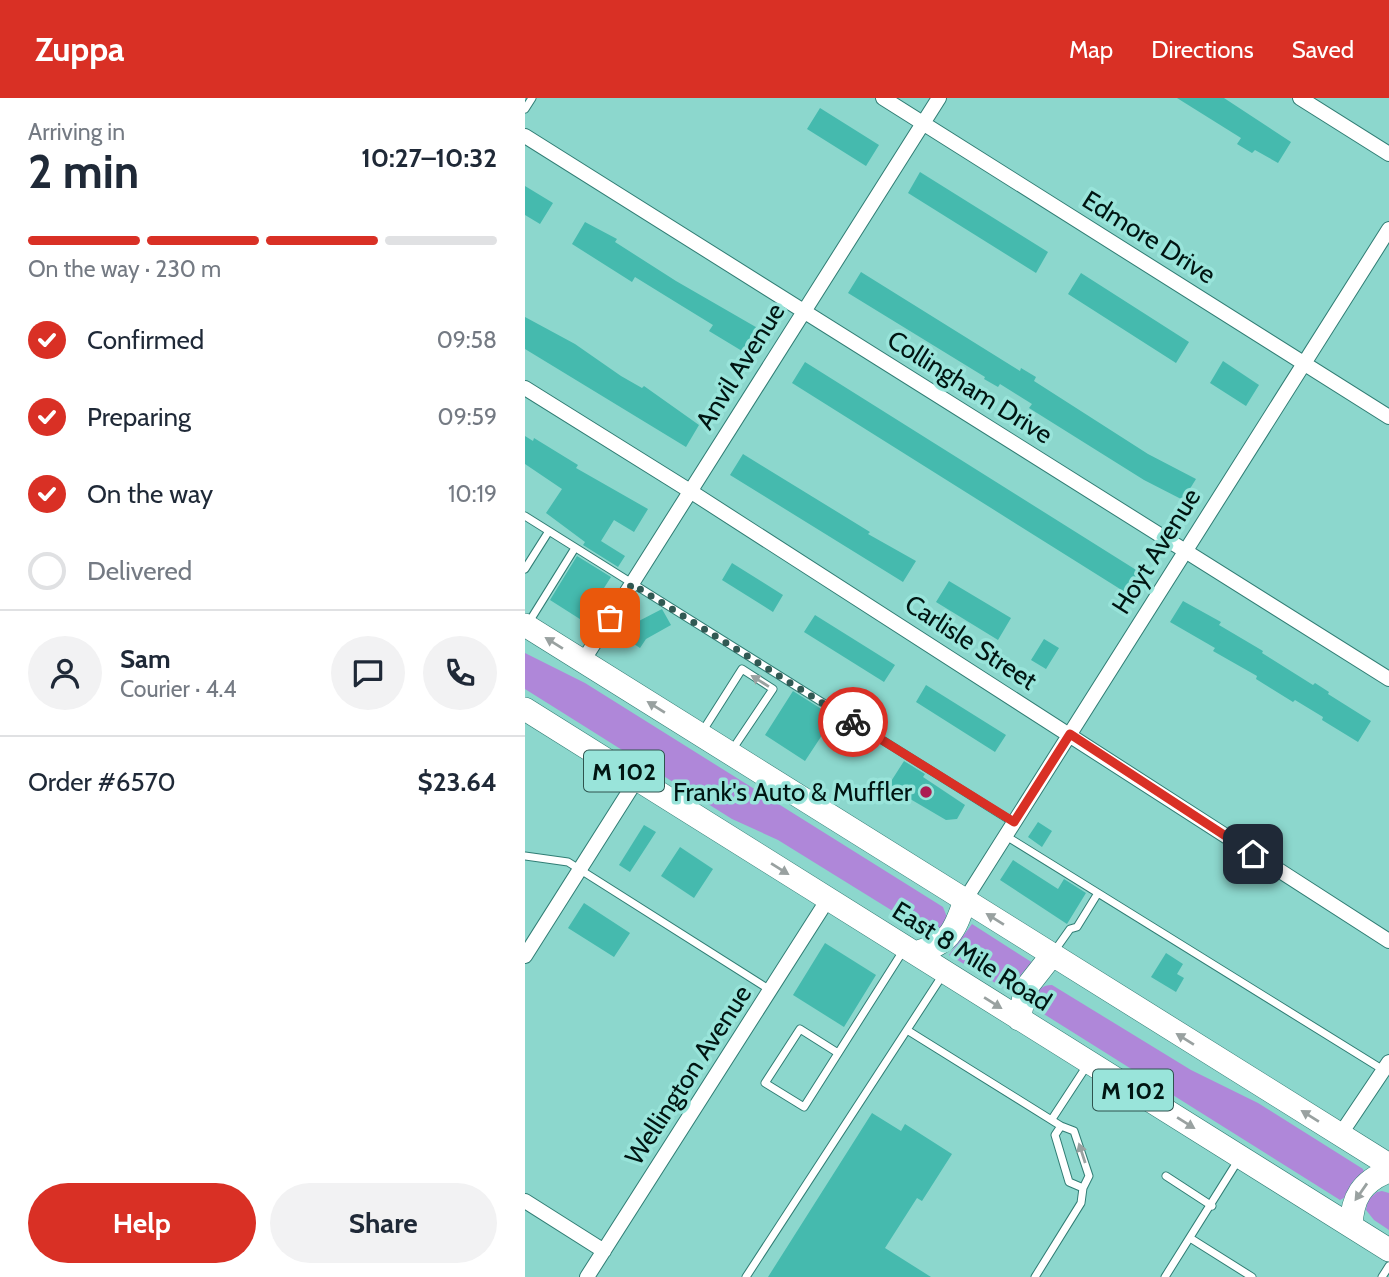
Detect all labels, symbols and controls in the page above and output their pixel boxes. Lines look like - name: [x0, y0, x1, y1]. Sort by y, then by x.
- text: Zuppa: [35, 29, 125, 69]
- text: Map: [1069, 35, 1113, 64]
- text: Directions: [1151, 35, 1254, 64]
- text: Saved: [1292, 35, 1354, 64]
- text: Arriving in: [28, 118, 125, 146]
- text: 10:27–10:32: [361, 142, 497, 174]
- text: 2 min: [28, 144, 139, 200]
- street label: Edmore Drive: [1077, 183, 1221, 291]
- text: On the way · 230 m: [28, 255, 221, 283]
- street label: Anvil Avenue: [689, 297, 791, 435]
- icon: check: [28, 321, 66, 359]
- street label: Collingham Drive: [881, 323, 1059, 451]
- text: Confirmed: [87, 324, 204, 356]
- text: 09:58: [437, 326, 497, 354]
- icon: check: [28, 398, 66, 436]
- text: Preparing: [87, 401, 191, 433]
- text: 09:59: [438, 403, 497, 431]
- icon: check: [28, 475, 66, 513]
- text: On the way: [87, 478, 213, 510]
- text: 10:19: [448, 480, 497, 508]
- street label: Hoyt Avenue: [1105, 482, 1207, 620]
- text: Delivered: [87, 555, 192, 587]
- street label: Carlisle Street: [899, 587, 1043, 697]
- pin: [580, 588, 640, 648]
- icon: bag: [591, 599, 629, 637]
- button: person: [28, 636, 102, 710]
- button: chat: [331, 636, 405, 710]
- button: phone: [423, 636, 497, 710]
- one-way arrow: [544, 636, 563, 649]
- text: Sam: [120, 643, 171, 675]
- one-way arrow: [750, 674, 770, 687]
- text: Courier · 4.4: [120, 675, 237, 703]
- courier: [818, 687, 888, 757]
- one-way arrow: [647, 701, 666, 714]
- icon: bike: [834, 703, 872, 741]
- road number: M 102: [584, 750, 664, 792]
- text: Order #6570: [28, 766, 176, 798]
- text: $23.64: [418, 766, 497, 798]
- place label: Frank's Auto & Muffler: [673, 776, 913, 808]
- marker: Frank's Auto & Muffler: [918, 784, 934, 800]
- pin: [1223, 824, 1283, 884]
- icon: home: [1234, 835, 1272, 873]
- one-way arrow: [770, 863, 789, 876]
- street label: East 8 Mile Road: [886, 894, 1058, 1018]
- one-way arrow: [985, 912, 1004, 925]
- street label: Wellington Avenue: [618, 979, 758, 1171]
- one-way arrow: [983, 996, 1003, 1009]
- one-way arrow: [1176, 1032, 1195, 1045]
- road number: M 102: [1093, 1070, 1173, 1110]
- one-way arrow: [1301, 1110, 1320, 1123]
- one-way arrow: [1176, 1117, 1195, 1130]
- one-way arrow: [1076, 1142, 1087, 1163]
- button: Help: [28, 1183, 256, 1263]
- button: Share: [270, 1183, 497, 1263]
- one-way arrow: [1354, 1183, 1368, 1201]

